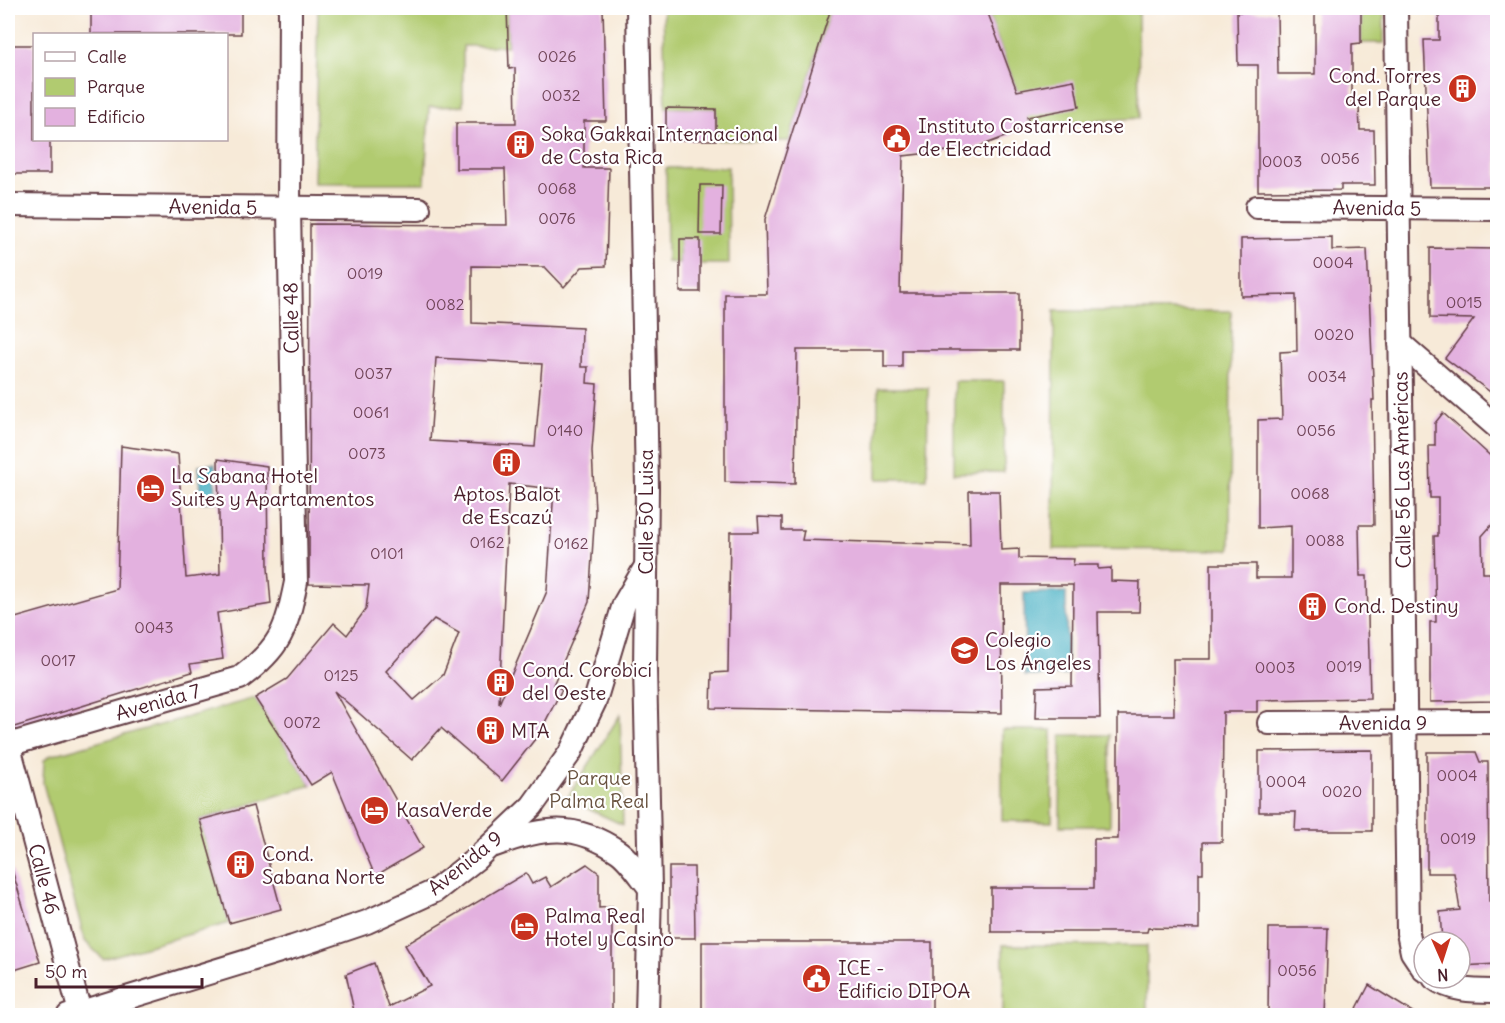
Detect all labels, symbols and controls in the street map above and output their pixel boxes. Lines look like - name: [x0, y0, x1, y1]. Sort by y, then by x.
- legend: [33, 33, 228, 141]
- text: Calle: [87, 45, 127, 68]
- house number: 0026: [537, 46, 577, 66]
- place label: Cond. Torres del Parque: [1329, 63, 1441, 111]
- building icon: Cond. Torres del Parque: [1446, 72, 1478, 104]
- text: Parque: [87, 75, 145, 98]
- house number: 0032: [542, 85, 581, 105]
- text: Edificio: [87, 105, 145, 128]
- place label: Instituto Costarricense de Electricidad: [918, 113, 1124, 161]
- place label: Soka Gakkai Internacional de Costa Rica: [541, 121, 778, 169]
- public building icon: Instituto Costarricense de Electricidad: [881, 122, 913, 154]
- building icon: Soka Gakkai Internacional de Costa Rica: [504, 129, 536, 161]
- house number: 0056: [1320, 148, 1360, 168]
- house number: 0003: [1262, 151, 1302, 171]
- house number: 0068: [537, 178, 577, 198]
- street label: Avenida 5: [168, 193, 258, 220]
- street label: Avenida 5: [1332, 194, 1422, 221]
- house number: 0076: [538, 208, 576, 228]
- house number: 0004: [1313, 252, 1353, 272]
- house number: 0019: [347, 263, 383, 283]
- street label: Calle 48: [277, 282, 304, 354]
- house number: 0015: [1446, 292, 1482, 312]
- house number: 0082: [425, 294, 465, 314]
- house number: 0020: [1314, 324, 1354, 344]
- house number: 0037: [354, 363, 392, 383]
- house number: 0034: [1307, 366, 1347, 386]
- street label: Calle 56 Las Américas: [1387, 371, 1416, 569]
- house number: 0061: [353, 402, 389, 422]
- house number: 0140: [547, 420, 583, 440]
- house number: 0056: [1296, 420, 1336, 440]
- house number: 0073: [348, 443, 386, 463]
- building icon: Aptos. Balot de Escazú: [491, 447, 523, 479]
- street label: Calle 50 Luisa: [633, 449, 658, 575]
- place label: La Sabana Hotel Suites y Apartamentos: [171, 463, 374, 511]
- hotel icon: La Sabana Hotel Suites y Apartamentos: [134, 472, 166, 504]
- place label: Aptos. Balot de Escazú: [454, 481, 561, 529]
- house number: 0068: [1290, 483, 1330, 503]
- house number: 0088: [1305, 530, 1345, 550]
- house number: 0162: [470, 532, 505, 552]
- house number: 0162: [554, 533, 589, 553]
- house number: 0101: [370, 543, 404, 563]
- building icon: Cond. Destiny: [1297, 590, 1329, 622]
- place label: Cond. Destiny: [1334, 593, 1459, 618]
- house number: 0043: [134, 617, 174, 637]
- place label: Colegio Los Ángeles: [985, 627, 1091, 675]
- school or university icon: Colegio Los Ángeles: [948, 635, 980, 667]
- house number: 0017: [40, 650, 76, 670]
- house number: 0019: [1326, 656, 1362, 676]
- place label: Cond. Corobicí del Oeste: [522, 657, 652, 705]
- house number: 0003: [1255, 657, 1295, 677]
- house number: 0125: [324, 665, 358, 685]
- building icon: Cond. Corobicí del Oeste: [485, 666, 517, 698]
- street label: Avenida 7: [113, 677, 203, 726]
- street label: Avenida 9: [1339, 710, 1427, 735]
- house number: 0072: [283, 712, 321, 732]
- building icon: MTA: [474, 715, 506, 747]
- place label: MTA: [511, 718, 550, 743]
- park label: Parque Palma Real: [549, 765, 649, 813]
- house number: 0004: [1437, 765, 1477, 785]
- house number: 0004: [1266, 771, 1306, 791]
- house number: 0020: [1322, 781, 1362, 801]
- hotel icon: KasaVerde: [359, 794, 391, 826]
- place label: KasaVerde: [396, 797, 492, 822]
- street label: Avenida 9: [422, 825, 507, 900]
- house number: 0019: [1440, 828, 1476, 848]
- street label: Calle 46: [23, 841, 66, 917]
- place label: Cond. Sabana Norte: [262, 841, 385, 889]
- building icon: Cond. Sabana Norte: [225, 849, 257, 881]
- place label: Palma Real Hotel y Casino: [545, 903, 674, 951]
- hotel icon: Palma Real Hotel y Casino: [508, 911, 540, 943]
- north arrow: [1412, 930, 1472, 990]
- scale bar: [36, 951, 202, 989]
- place label: ICE - Edificio DIPOA: [838, 955, 970, 1003]
- text: 50 m: [45, 960, 87, 983]
- house number: 0056: [1277, 960, 1317, 980]
- public building icon: ICE - Edificio DIPOA: [801, 963, 833, 995]
- text: N: [1437, 965, 1449, 985]

